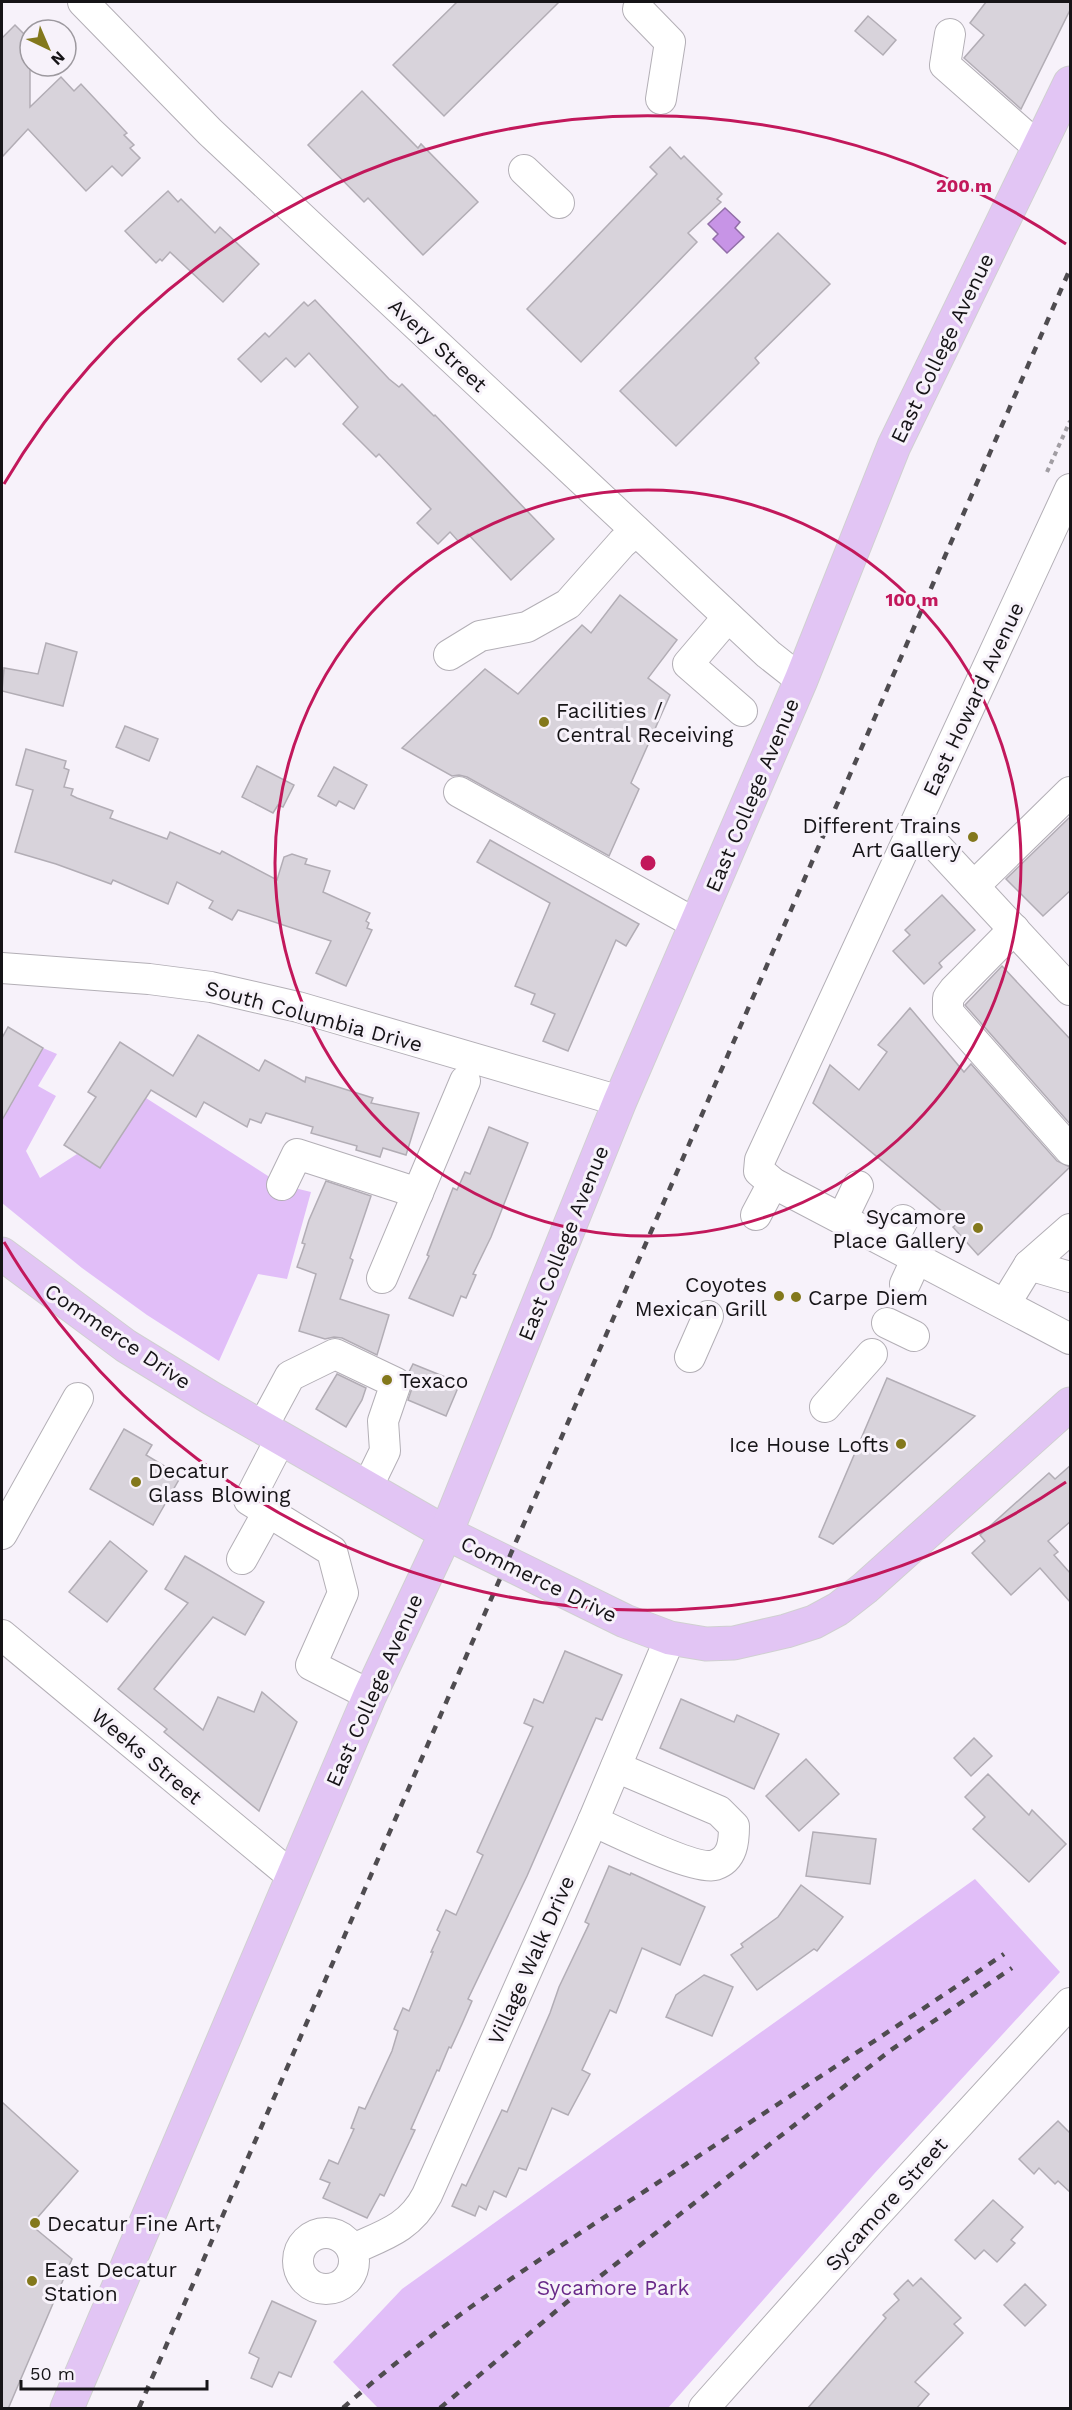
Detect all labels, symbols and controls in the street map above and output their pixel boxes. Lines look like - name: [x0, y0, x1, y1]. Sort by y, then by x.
- north arrow: [18, 18, 78, 78]
- text: N: [47, 47, 69, 69]
- text: 200 m: [936, 175, 992, 196]
- street label: East College Avenue: [885, 249, 999, 447]
- street label: Avery Street: [384, 293, 493, 397]
- text: 100 m: [885, 589, 939, 610]
- street label: East Howard Avenue: [917, 598, 1029, 800]
- street label: East College Avenue: [700, 694, 804, 896]
- place label: Facilities / Central Receiving: [556, 698, 734, 747]
- marker: Facilities / Central Receiving: [537, 715, 551, 729]
- place label: Different Trains Art Gallery: [802, 813, 961, 862]
- marker: Different Trains Art Gallery: [966, 830, 980, 844]
- centre of rings: [638, 853, 658, 873]
- street label: South Columbia Drive: [203, 975, 425, 1057]
- street label: East College Avenue: [512, 1142, 614, 1344]
- place label: Sycamore Place Gallery: [832, 1204, 966, 1253]
- marker: Sycamore Place Gallery: [971, 1221, 985, 1235]
- place label: Coyotes Mexican Grill: [635, 1272, 768, 1321]
- street label: Commerce Drive: [40, 1278, 196, 1394]
- place label: Carpe Diem: [808, 1285, 928, 1310]
- marker: Coyotes Mexican Grill: [772, 1289, 786, 1303]
- marker: Carpe Diem: [789, 1290, 803, 1304]
- place label: Texaco: [399, 1368, 468, 1393]
- marker: Texaco: [380, 1373, 394, 1387]
- place label: Ice House Lofts: [729, 1432, 889, 1457]
- marker: Ice House Lofts: [894, 1437, 908, 1451]
- place label: Decatur Glass Blowing: [148, 1458, 291, 1507]
- marker: Decatur Glass Blowing: [129, 1475, 143, 1489]
- street label: Commerce Drive: [457, 1530, 621, 1628]
- street label: East College Avenue: [320, 1590, 428, 1790]
- street label: Weeks Street: [87, 1702, 208, 1810]
- street label: Village Walk Drive: [482, 1872, 580, 2048]
- street label: Sycamore Street: [820, 2132, 953, 2276]
- place label: Decatur Fine Art: [47, 2211, 215, 2236]
- marker: Decatur Fine Art: [28, 2216, 42, 2230]
- place label: East Decatur Station: [44, 2257, 178, 2306]
- marker: East Decatur Station: [25, 2274, 39, 2288]
- park label: Sycamore Park: [537, 2275, 689, 2300]
- scale bar: [21, 2353, 207, 2391]
- text: 50 m: [30, 2363, 75, 2384]

